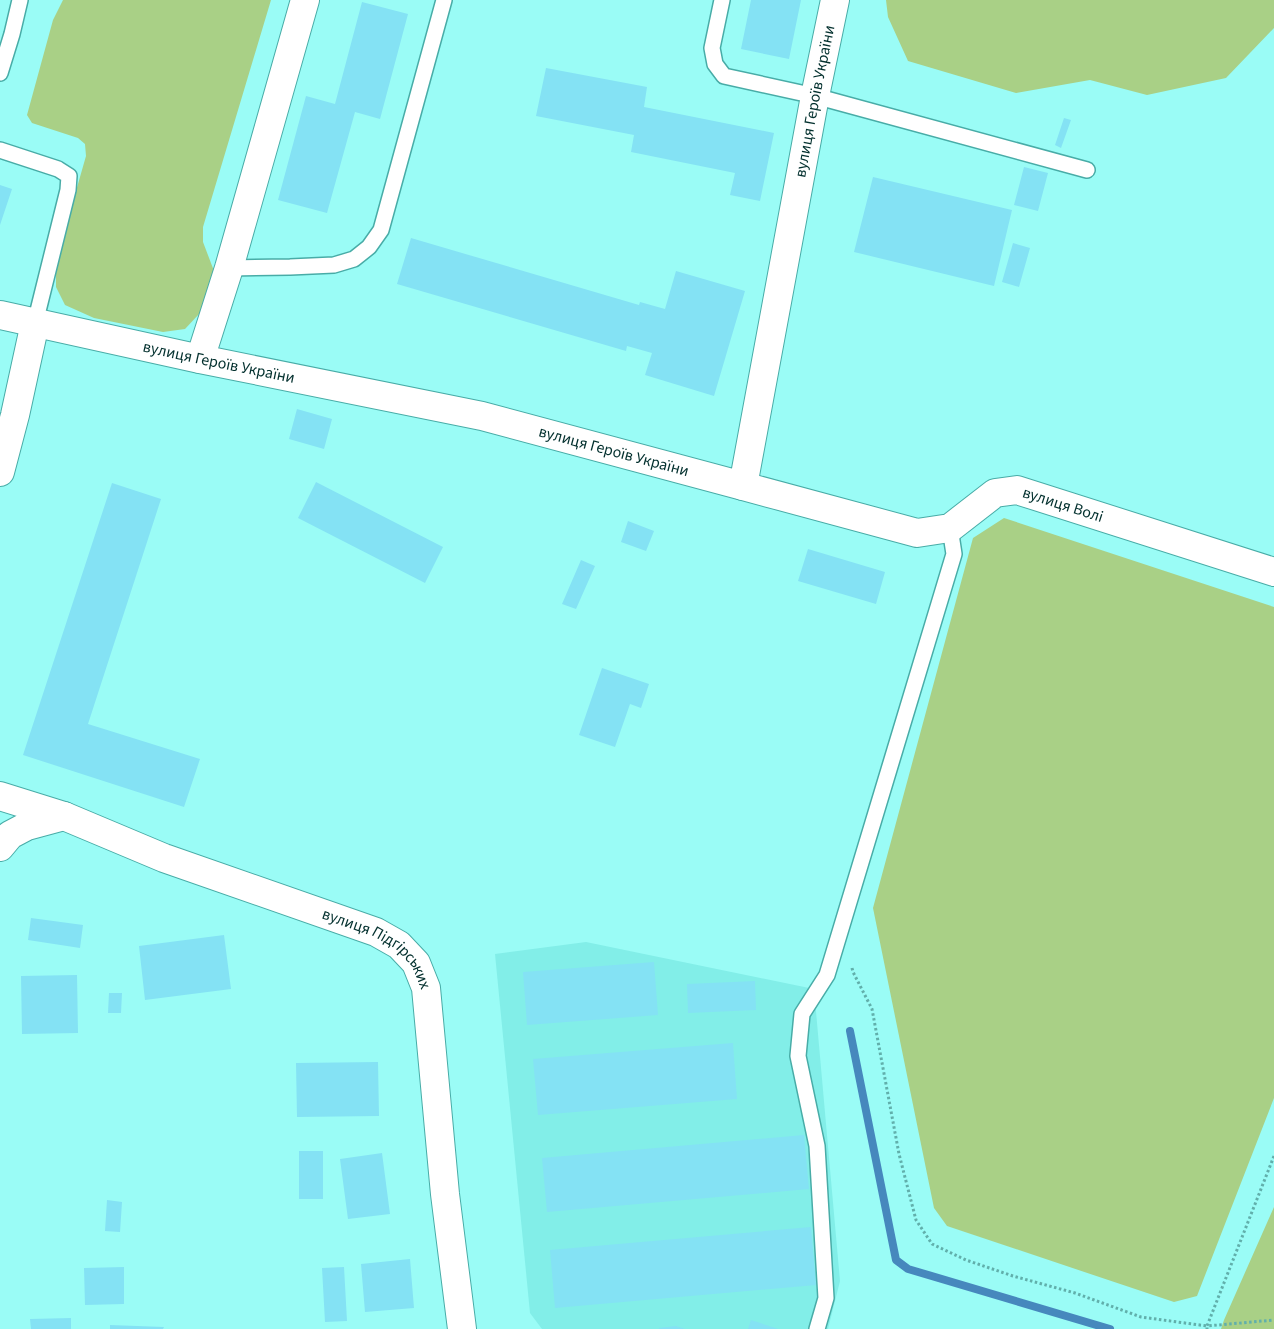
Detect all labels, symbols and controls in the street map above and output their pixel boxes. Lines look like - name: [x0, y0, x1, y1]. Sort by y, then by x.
- street label: вулиця Героїв України: [789, 23, 840, 179]
- street label: вулиця Героїв України: [141, 336, 297, 389]
- street label: вулиця Героїв України: [536, 421, 691, 482]
- street label: вулиця Волі: [1020, 481, 1106, 528]
- street label: вулиця Підгірських: [319, 903, 436, 992]

